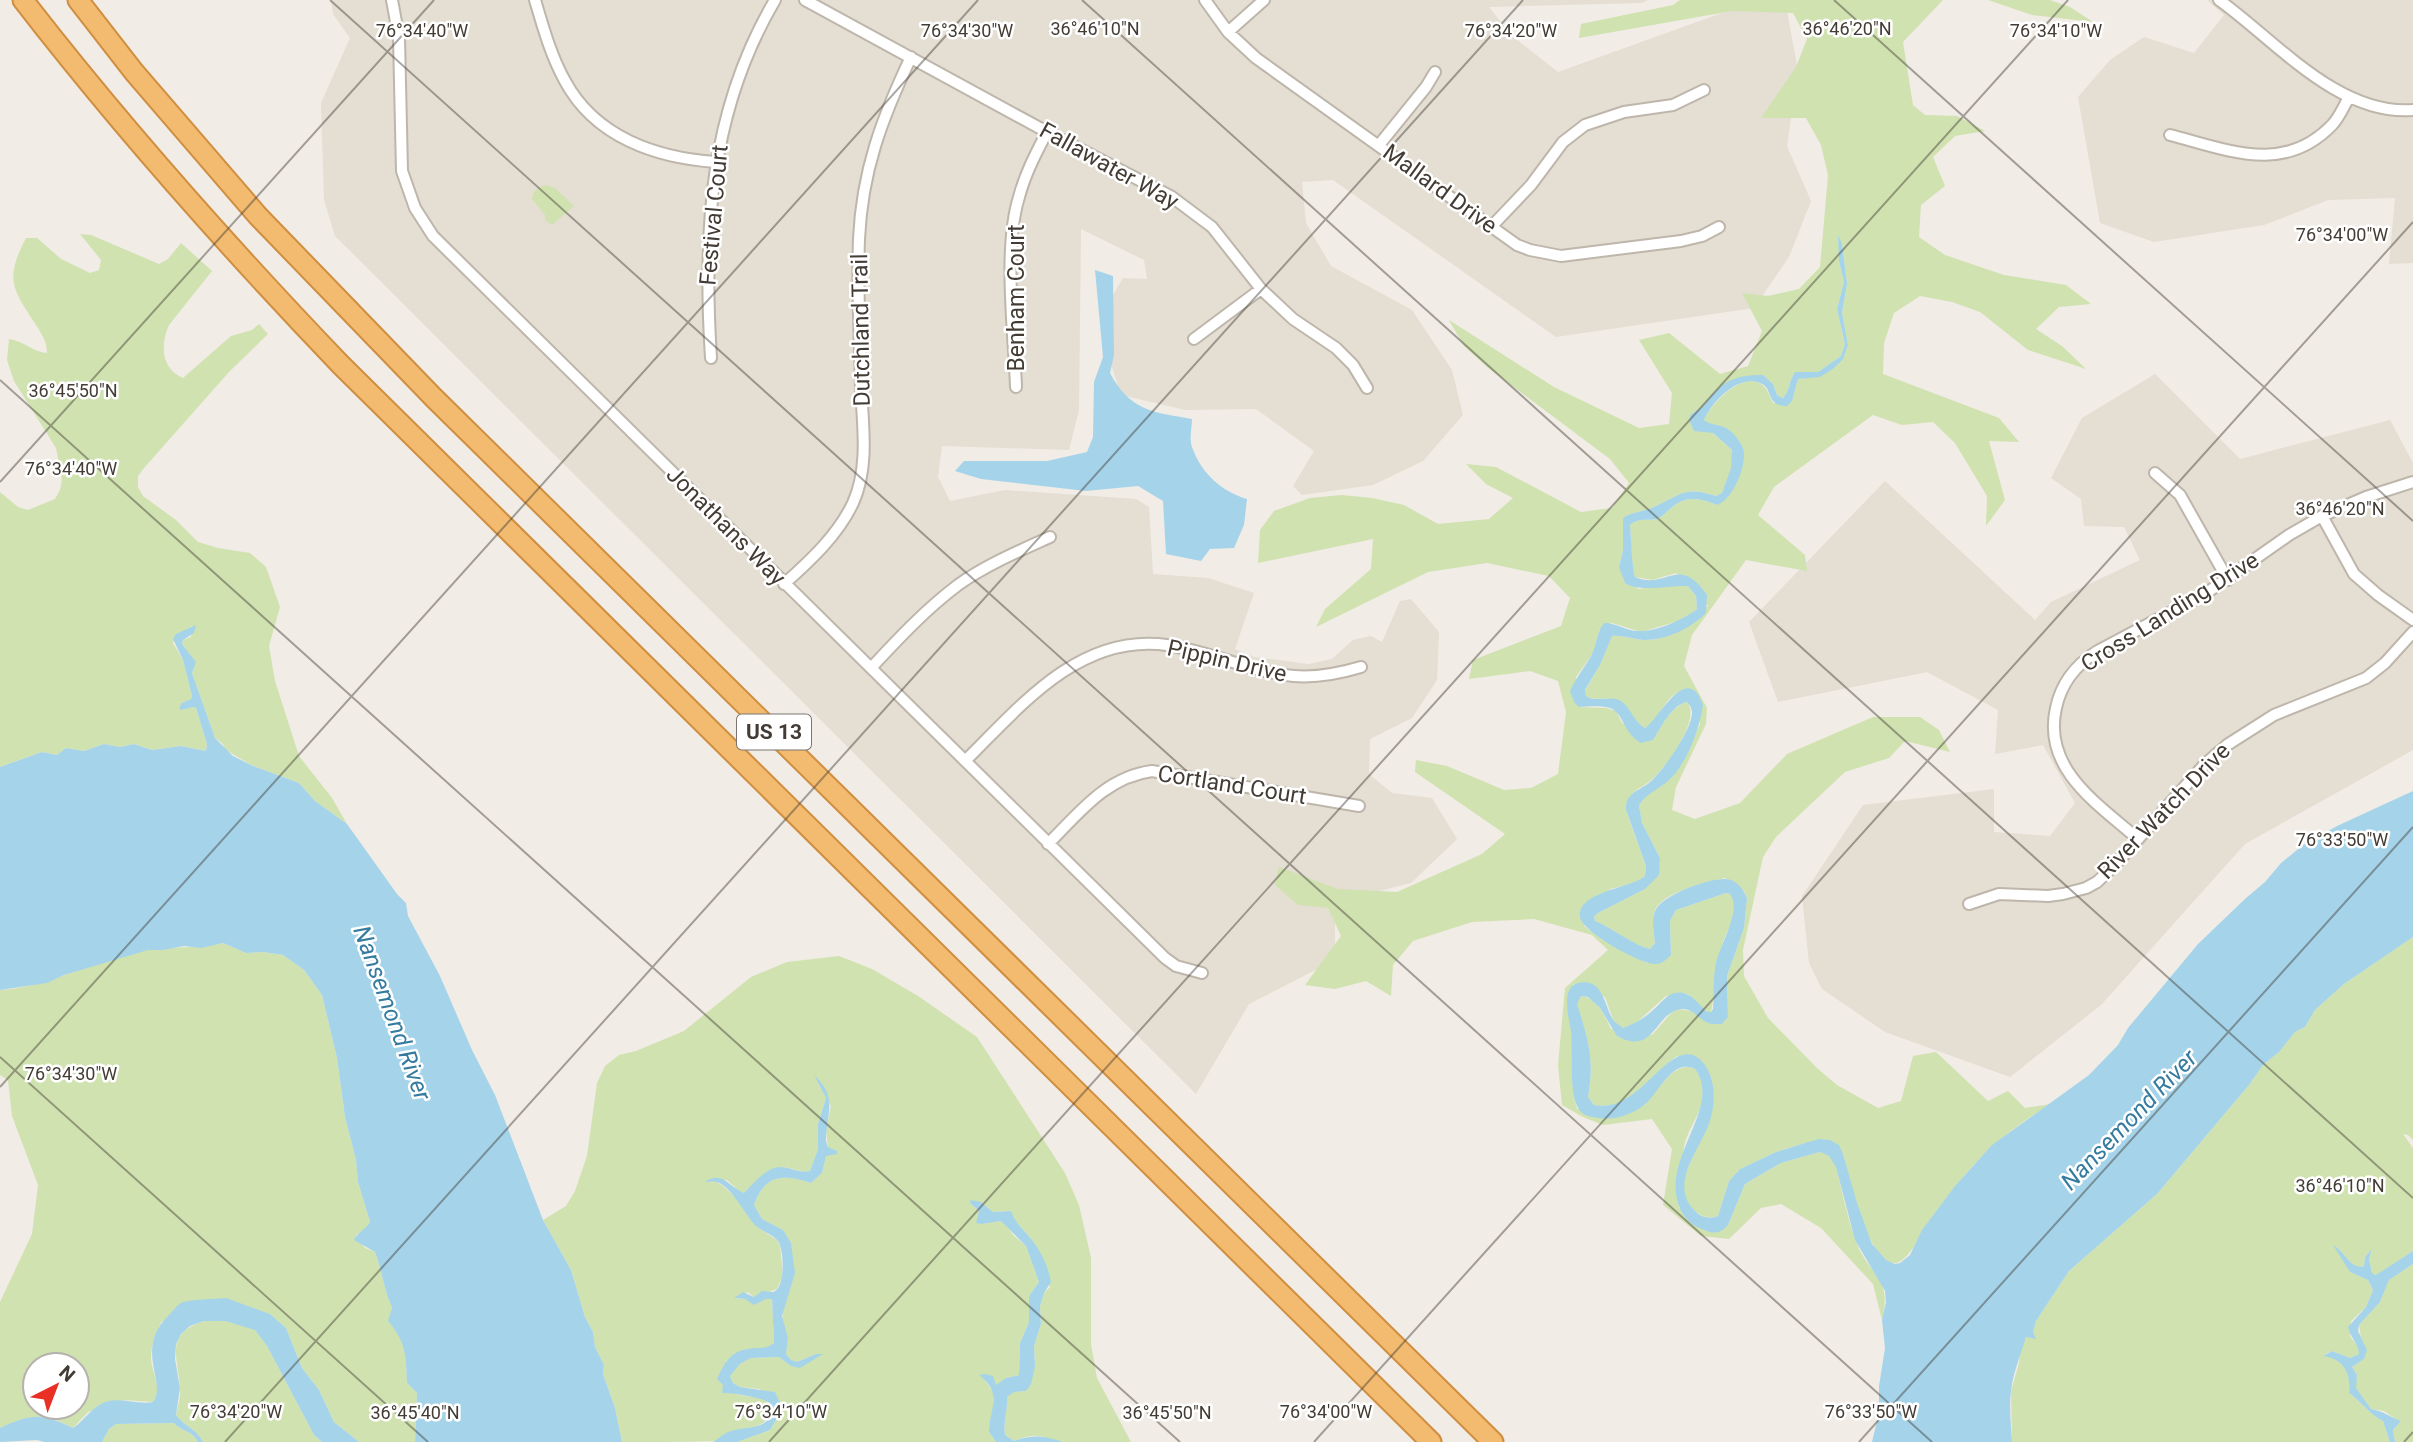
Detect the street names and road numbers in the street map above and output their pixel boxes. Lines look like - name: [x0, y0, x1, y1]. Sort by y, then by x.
- street label: Fallawater Way: [1035, 117, 1183, 215]
- street label: Mallard Drive: [1378, 139, 1502, 239]
- street label: Festival Court: [694, 144, 734, 286]
- street label: Benham Court: [1003, 225, 1030, 371]
- street label: Dutchland Trail: [846, 253, 876, 407]
- street label: Jonathans Way: [661, 461, 791, 591]
- street label: Cross Landing Drive: [2076, 546, 2264, 678]
- street label: Pippin Drive: [1165, 634, 1289, 688]
- road number: US 13: [737, 714, 811, 750]
- street label: River Watch Drive: [2092, 737, 2236, 885]
- street label: Cortland Court: [1156, 760, 1308, 810]

